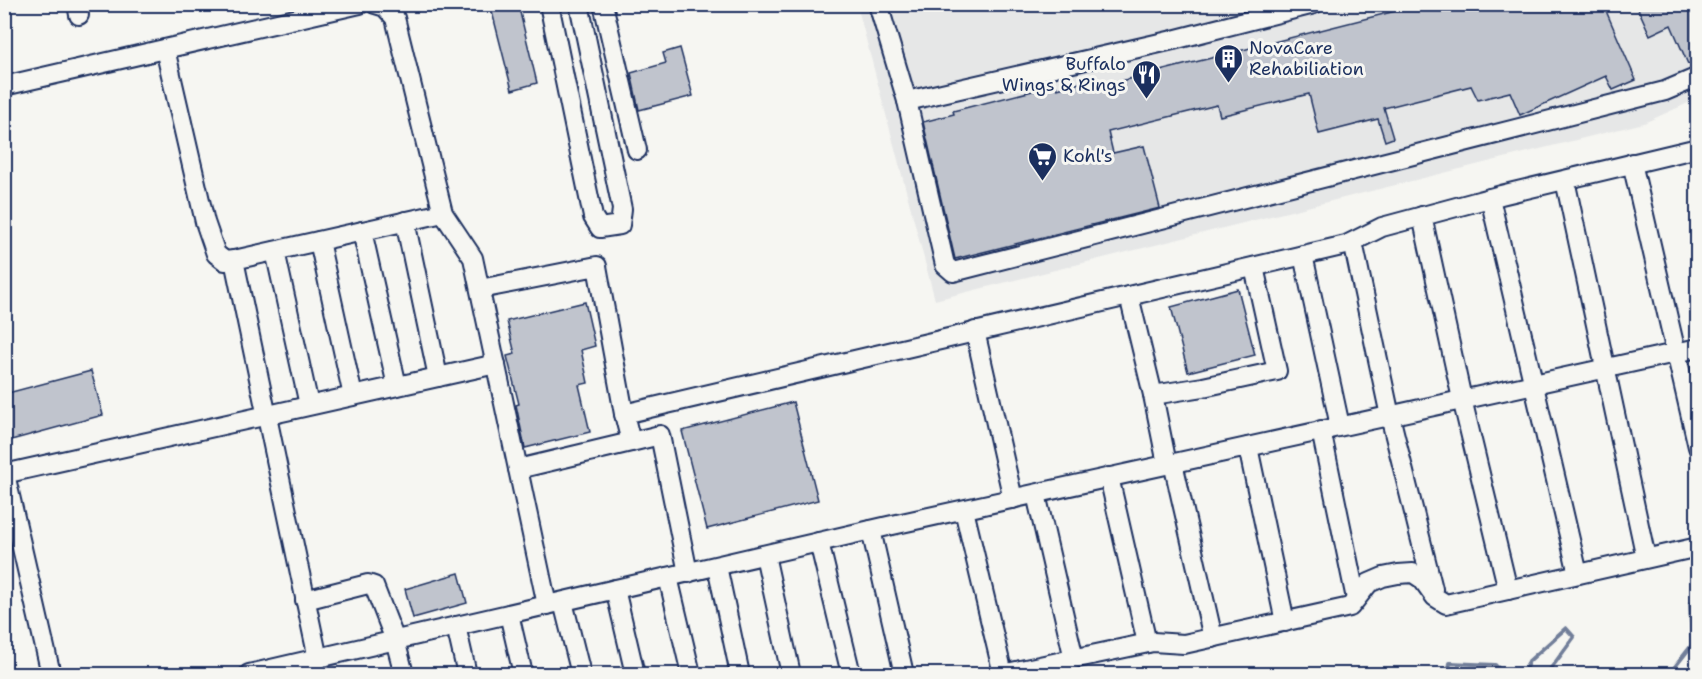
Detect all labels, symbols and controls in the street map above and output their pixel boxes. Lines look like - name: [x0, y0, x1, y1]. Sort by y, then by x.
- place label: NovaCare Rehabiliation: [1249, 36, 1364, 81]
- building icon: NovaCare Rehabiliation: [1212, 42, 1244, 84]
- place label: Buffalo Wings & Rings: [1002, 52, 1126, 97]
- restaurant icon: Buffalo Wings & Rings: [1131, 58, 1163, 100]
- supermarket icon: Kohl's: [1026, 140, 1058, 182]
- place label: Kohl's: [1063, 144, 1113, 168]

